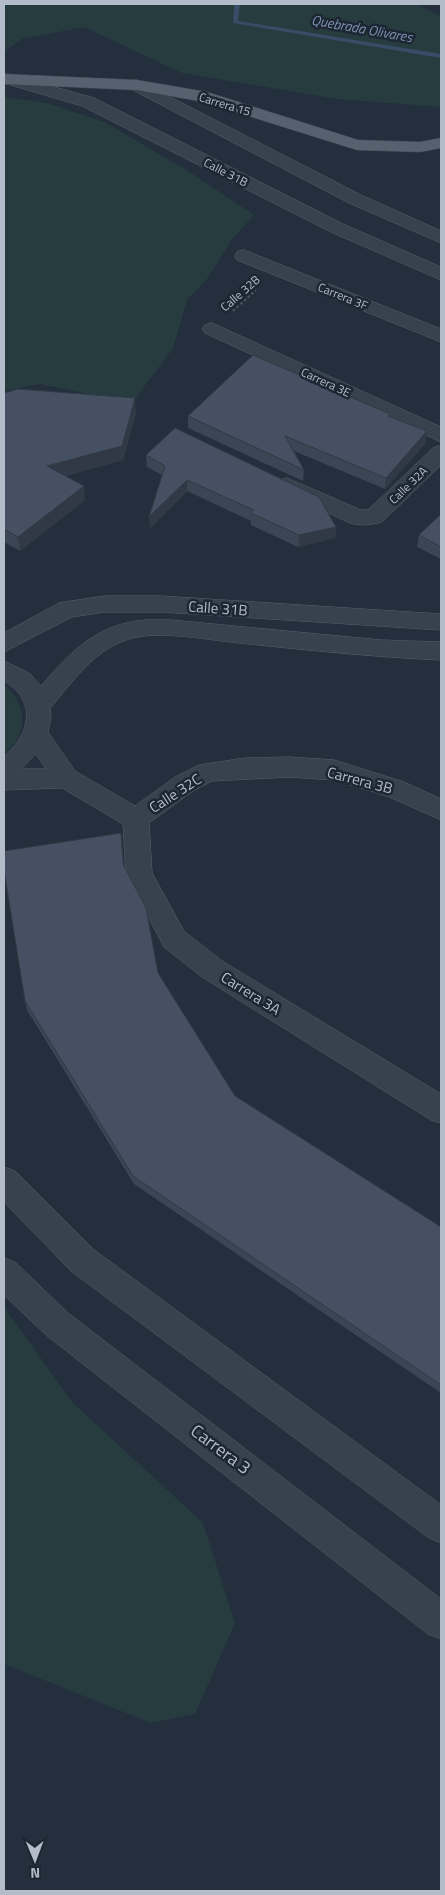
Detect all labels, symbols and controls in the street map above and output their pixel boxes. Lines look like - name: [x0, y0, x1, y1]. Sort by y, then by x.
- water label: Quebrada Olivares: [310, 9, 415, 47]
- street label: Carrera 15: [197, 87, 253, 121]
- street label: Calle 31B: [200, 153, 252, 191]
- street label: Calle 32B: [216, 270, 264, 316]
- street label: Carrera 3F: [315, 277, 371, 315]
- street label: Carrera 3E: [298, 362, 354, 402]
- street label: Calle 32A: [384, 462, 432, 508]
- street label: Calle 31B: [188, 594, 248, 622]
- street label: Carrera 3B: [325, 760, 395, 800]
- street label: Calle 32C: [144, 767, 206, 819]
- street label: Carrera 3A: [217, 966, 285, 1020]
- street label: Carrera 3: [185, 1417, 257, 1481]
- north arrow: [10, 1835, 60, 1885]
- text: N: [30, 1863, 40, 1884]

